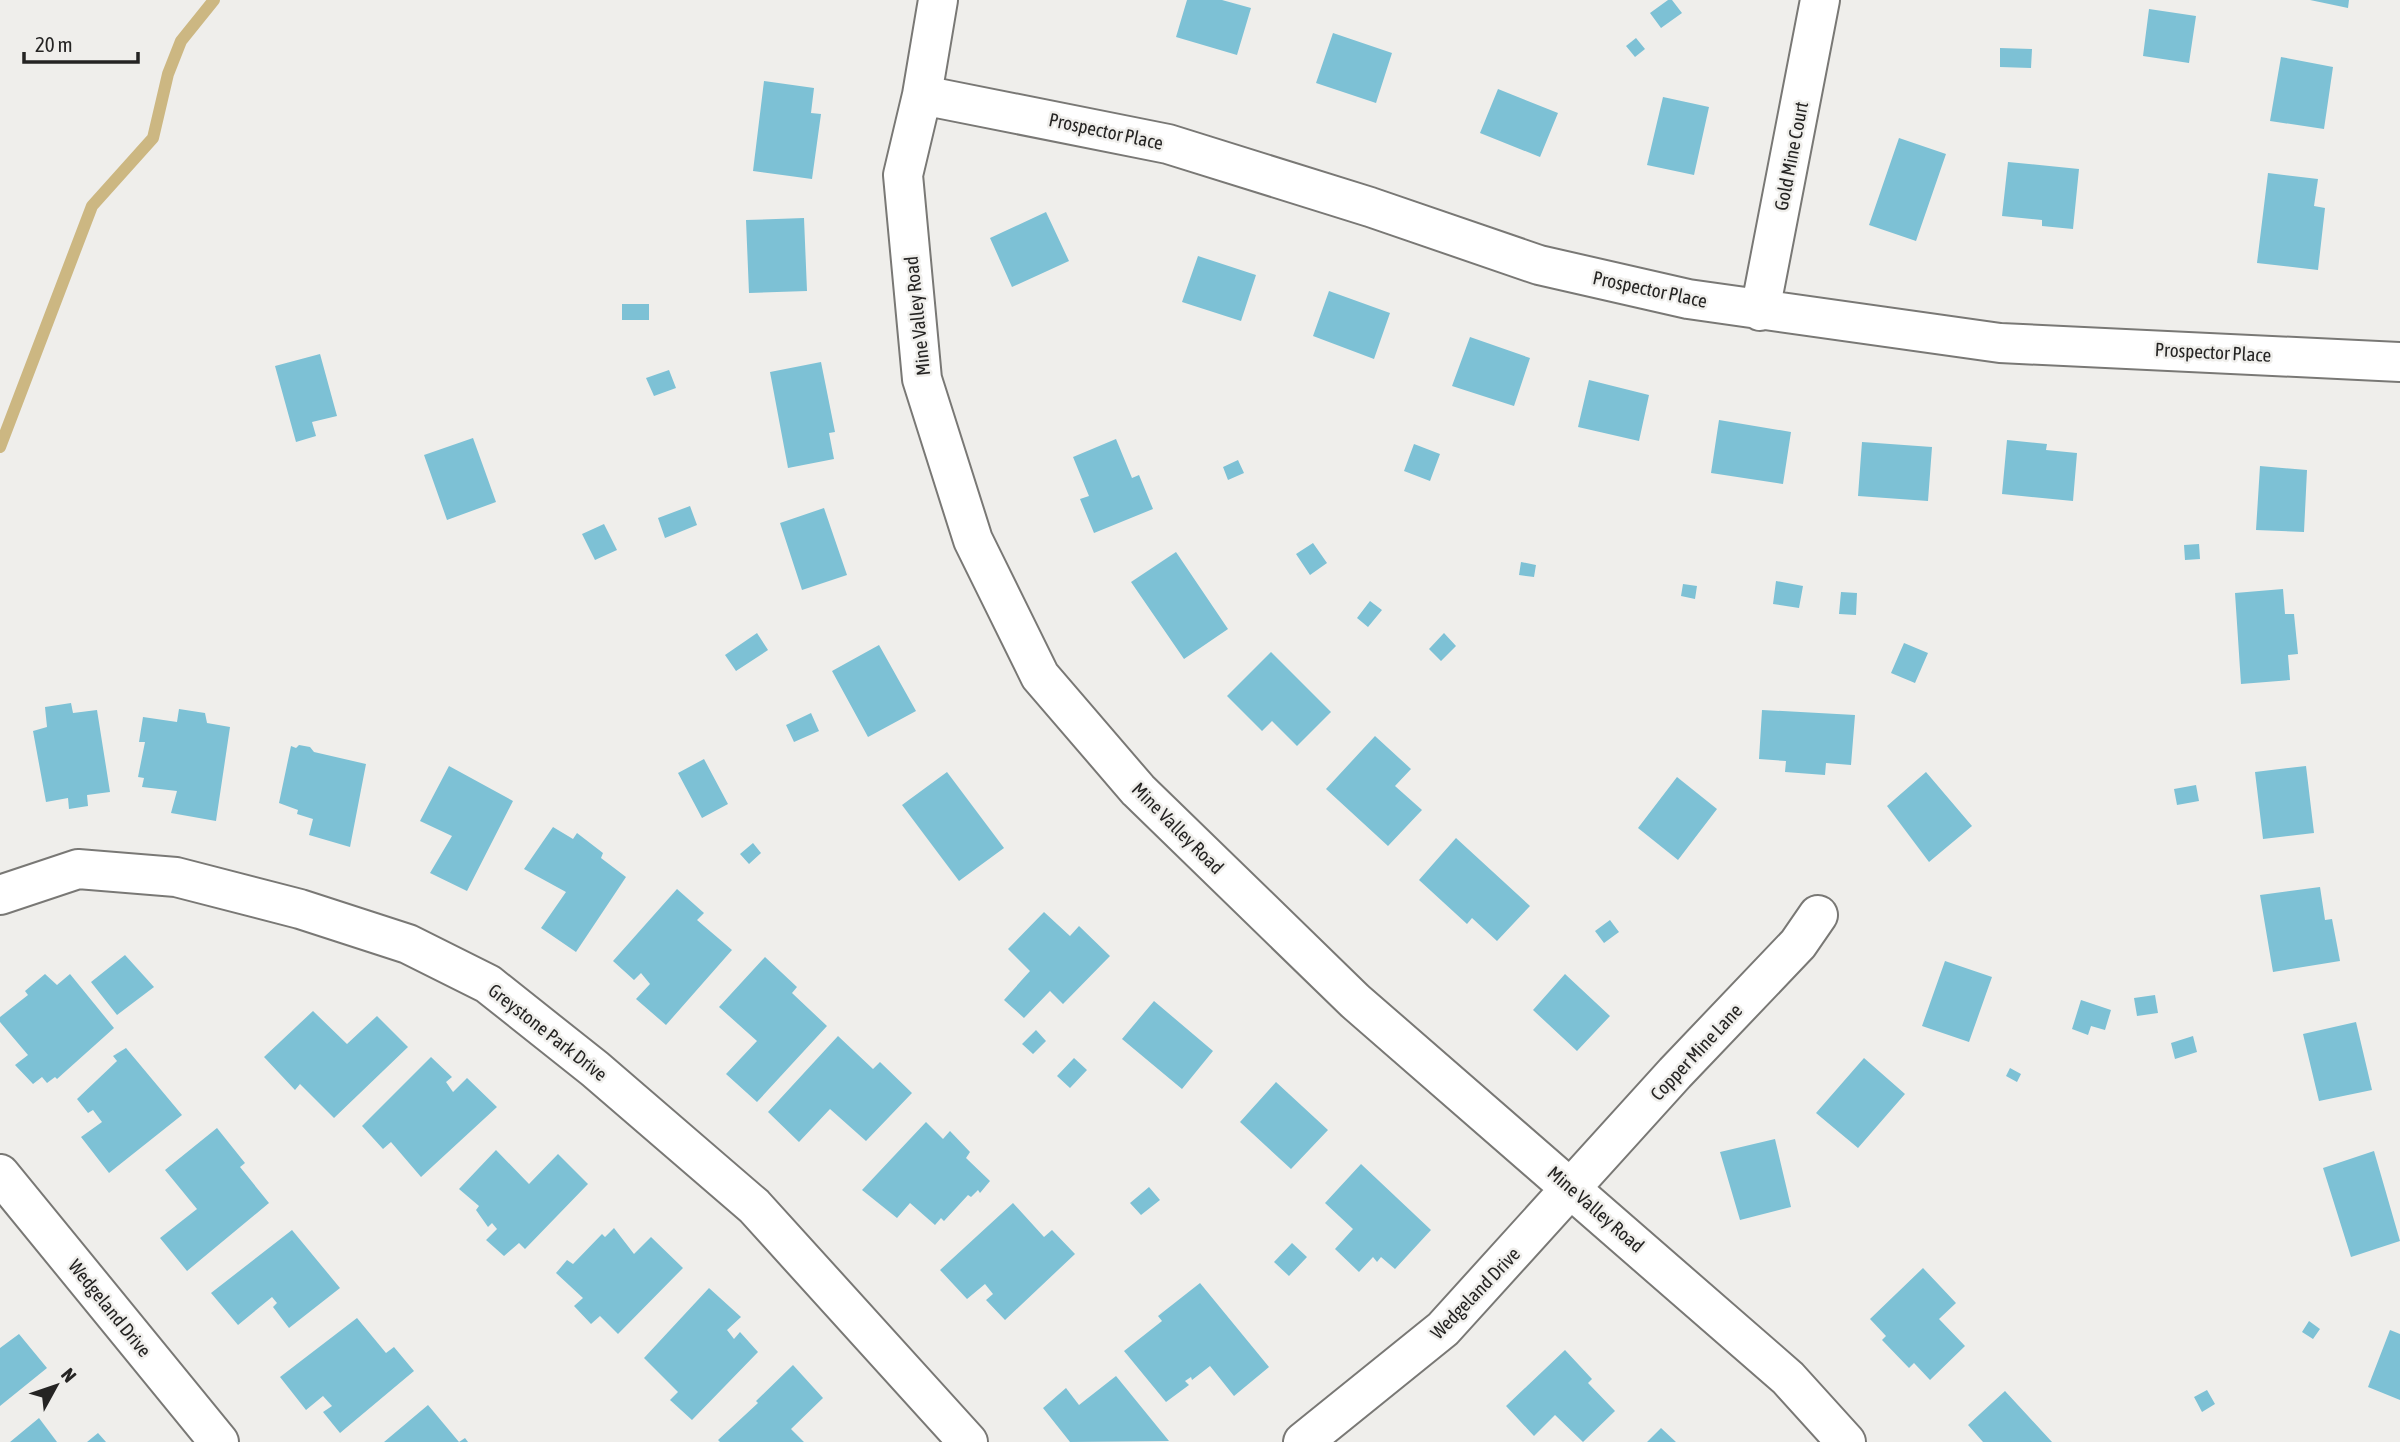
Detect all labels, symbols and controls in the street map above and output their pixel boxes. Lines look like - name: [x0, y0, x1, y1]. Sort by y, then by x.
- scale bar: [24, 21, 138, 65]
- text: 20 m: [35, 32, 73, 56]
- street label: Gold Mine Court: [1770, 100, 1812, 212]
- street label: Prospector Place: [1047, 108, 1165, 154]
- street label: Mine Valley Road: [900, 255, 934, 377]
- street label: Prospector Place: [1591, 266, 1709, 312]
- street label: Prospector Place: [2154, 338, 2272, 366]
- street label: Mine Valley Road: [1128, 778, 1228, 878]
- street label: Greystone Park Drive: [484, 979, 612, 1085]
- street label: Copper Mine Lane: [1646, 999, 1746, 1105]
- street label: Mine Valley Road: [1543, 1161, 1649, 1257]
- street label: Wedgeland Drive: [1426, 1243, 1524, 1343]
- street label: Wedgeland Drive: [64, 1255, 156, 1361]
- north arrow: [21, 1351, 91, 1421]
- text: N: [57, 1364, 81, 1386]

